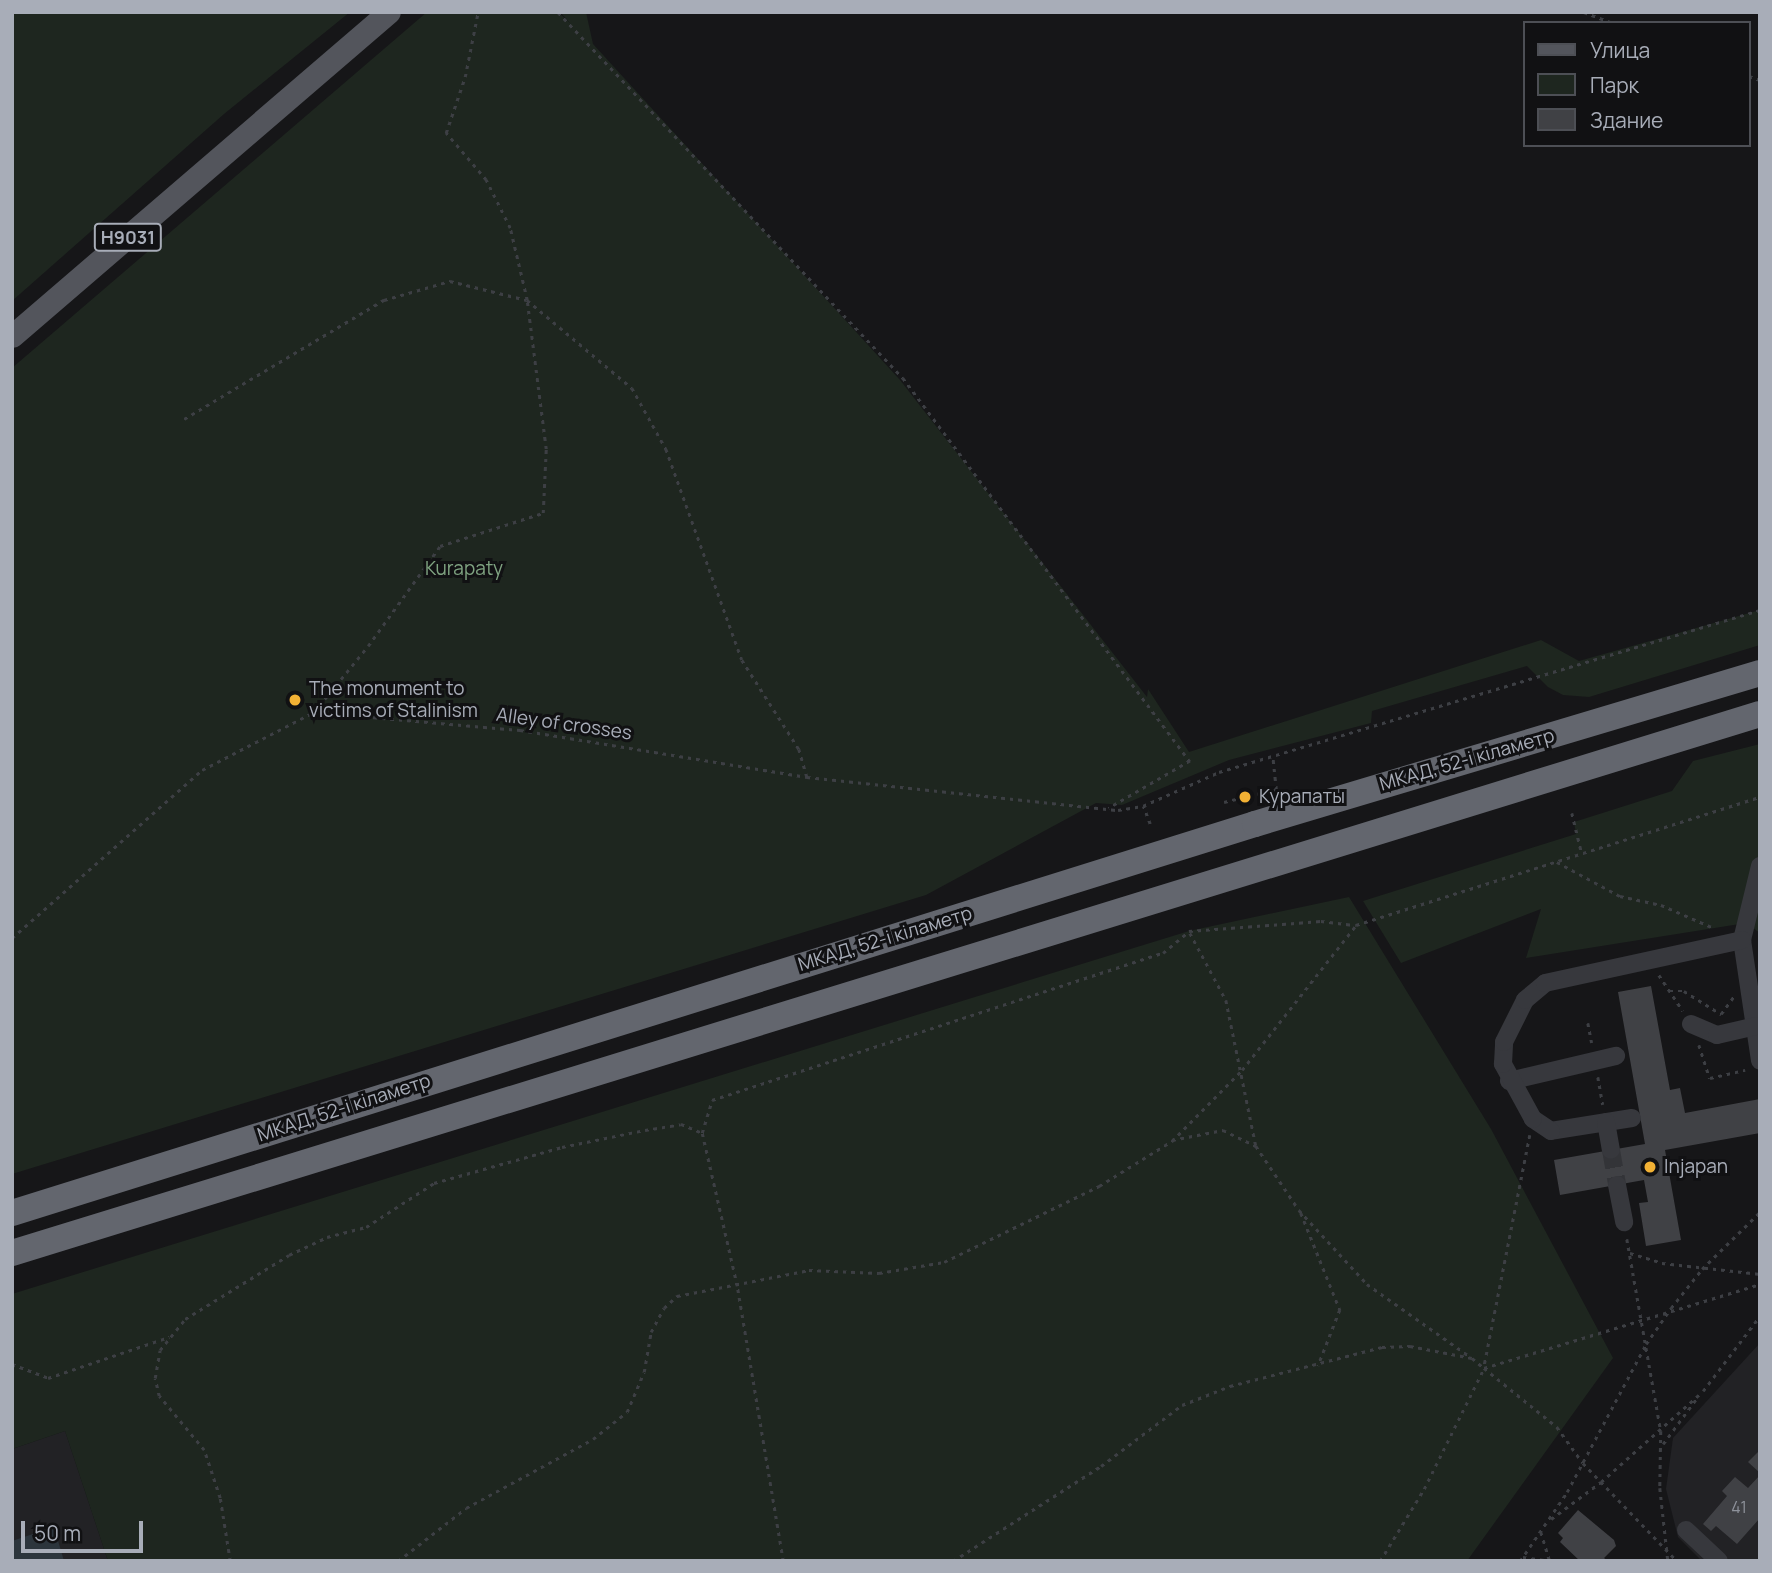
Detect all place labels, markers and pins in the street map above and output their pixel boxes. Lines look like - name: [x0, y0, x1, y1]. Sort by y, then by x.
- place label: The monument to victims of Stalinism: [309, 678, 478, 722]
- marker: The monument to victims of Stalinism: [287, 692, 303, 708]
- place label: Курапаты: [1259, 786, 1345, 808]
- marker: Курапаты: [1237, 789, 1253, 805]
- place label: Injapan: [1664, 1156, 1728, 1178]
- marker: Injapan: [1642, 1159, 1658, 1175]

